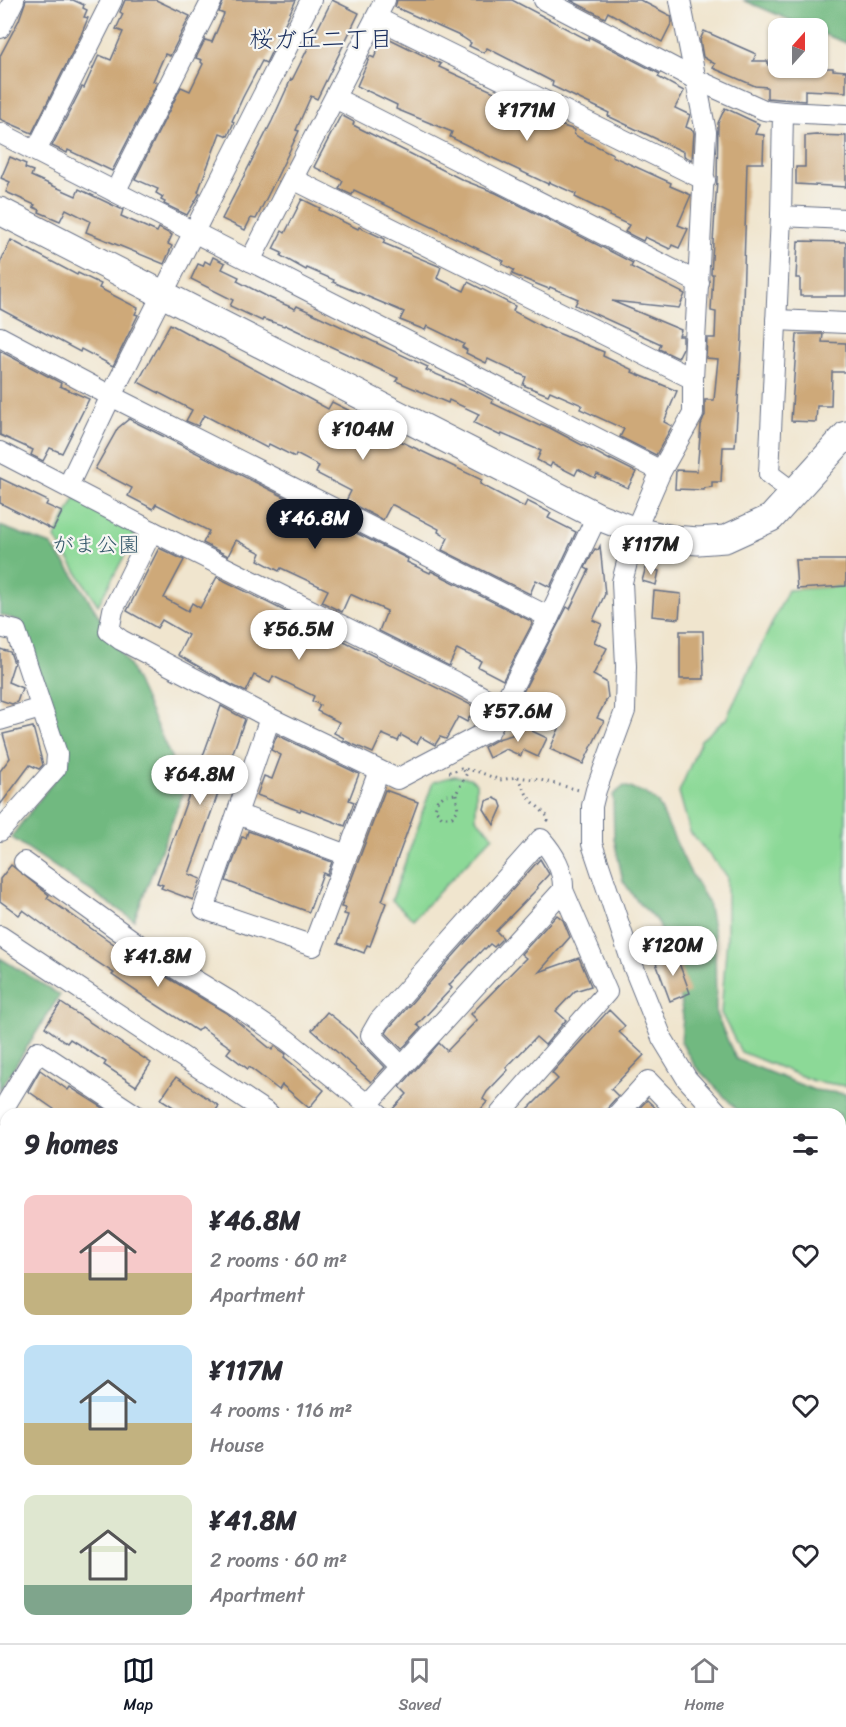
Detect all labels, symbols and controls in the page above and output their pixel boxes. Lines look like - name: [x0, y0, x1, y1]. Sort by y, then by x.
- district label: 桜ガ丘二丁目: [249, 18, 393, 60]
- north arrow: [768, 18, 828, 78]
- map controls: [768, 18, 828, 78]
- pin: ¥171M: [485, 91, 569, 142]
- text: ¥171M: [499, 93, 555, 128]
- pin: ¥104M: [321, 410, 405, 461]
- text: ¥104M: [332, 412, 394, 447]
- pin: ¥46.8M: [266, 499, 364, 550]
- text: ¥46.8M: [280, 501, 350, 536]
- park label: がま公園: [52, 525, 140, 564]
- pin: ¥117M: [609, 525, 693, 576]
- text: ¥117M: [623, 527, 679, 562]
- pin: ¥56.5M: [250, 610, 348, 661]
- text: ¥56.5M: [264, 612, 334, 647]
- pin: ¥57.6M: [469, 692, 567, 743]
- text: ¥57.6M: [484, 694, 552, 729]
- pin: ¥64.8M: [151, 755, 249, 806]
- text: ¥64.8M: [165, 757, 235, 792]
- pin: ¥120M: [631, 926, 715, 977]
- text: ¥120M: [643, 928, 703, 963]
- pin: ¥41.8M: [109, 937, 207, 988]
- text: ¥41.8M: [125, 939, 191, 974]
- text: 9 homes: [24, 1121, 118, 1167]
- icon: filters: [789, 1128, 822, 1161]
- text: ¥46.8M: [210, 1197, 300, 1243]
- icon: home: [72, 1219, 144, 1291]
- icon: heart: [789, 1239, 822, 1272]
- text: 2 rooms · 60 m²: [210, 1243, 347, 1278]
- text: Apartment: [210, 1278, 304, 1313]
- text: ¥117M: [210, 1347, 283, 1393]
- icon: home: [72, 1369, 144, 1441]
- icon: heart: [789, 1389, 822, 1422]
- text: 4 rooms · 116 m²: [210, 1393, 352, 1428]
- text: House: [210, 1428, 264, 1463]
- text: ¥41.8M: [210, 1497, 297, 1543]
- icon: home: [72, 1519, 144, 1591]
- icon: heart: [789, 1539, 822, 1572]
- text: 2 rooms · 60 m²: [210, 1543, 347, 1578]
- text: Apartment: [210, 1578, 304, 1613]
- tab: Map: [122, 1654, 155, 1719]
- tab: Saved: [398, 1654, 441, 1719]
- tab: Home: [684, 1654, 724, 1719]

